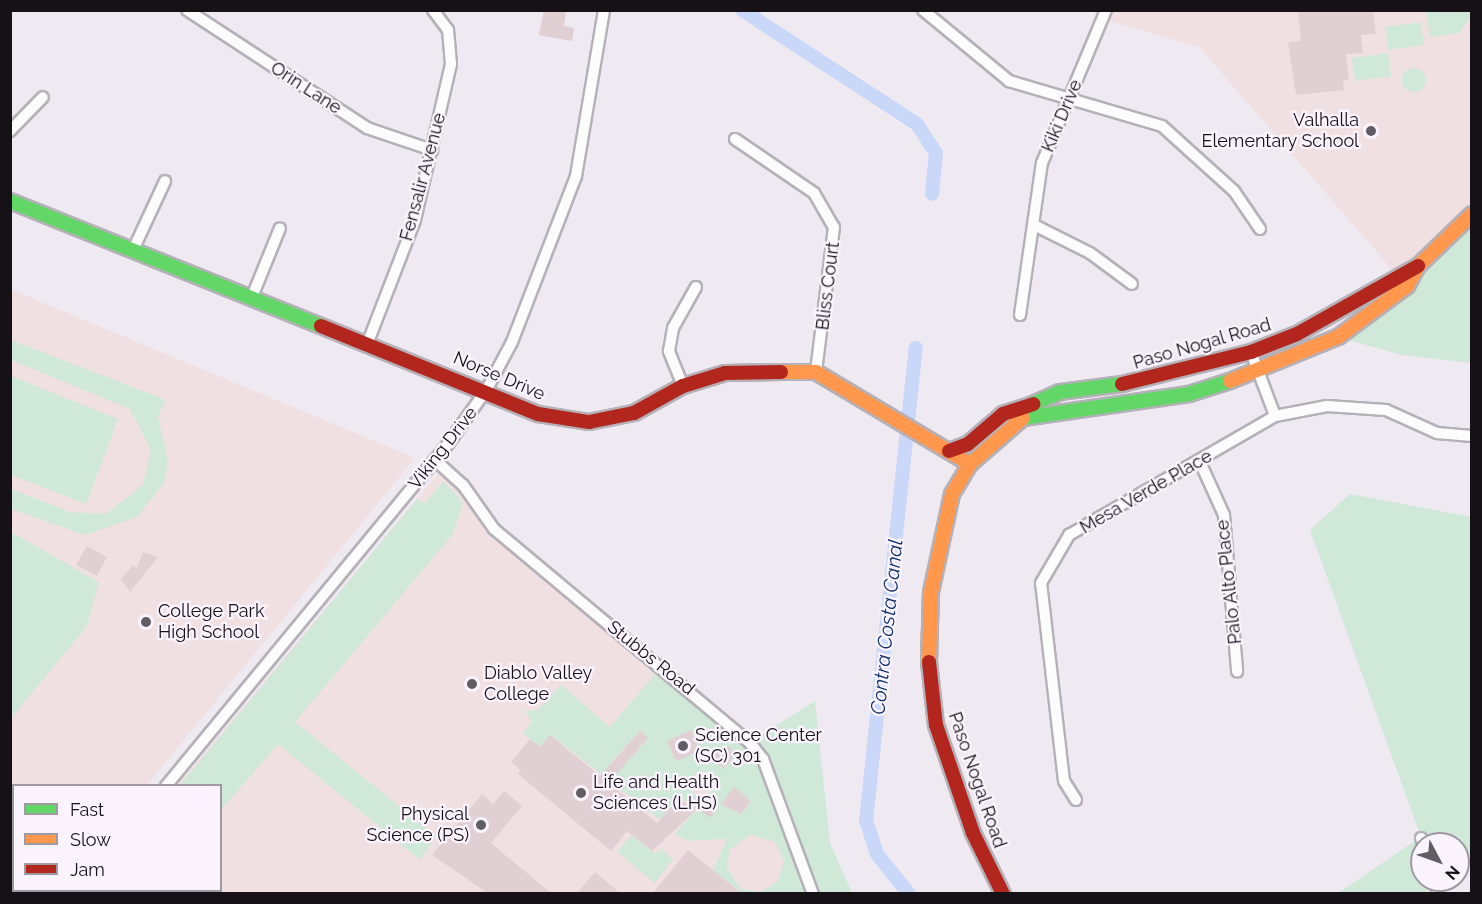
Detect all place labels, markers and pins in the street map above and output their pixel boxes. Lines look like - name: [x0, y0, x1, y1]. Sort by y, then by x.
- place label: Valhalla Elementary School: [1201, 110, 1359, 152]
- marker: Valhalla Elementary School: [1364, 124, 1378, 138]
- place label: College Park High School: [158, 601, 264, 644]
- marker: College Park High School: [139, 615, 153, 629]
- place label: Diablo Valley College: [484, 663, 593, 706]
- marker: Diablo Valley College: [465, 677, 479, 691]
- place label: Science Center (SC) 301: [695, 725, 822, 768]
- marker: Science Center (SC) 301: [676, 739, 690, 753]
- place label: Life and Health Sciences (LHS): [593, 772, 719, 814]
- marker: Life and Health Sciences (LHS): [574, 786, 588, 800]
- place label: Physical Science (PS): [366, 804, 469, 846]
- marker: Physical Science (PS): [474, 818, 488, 832]

